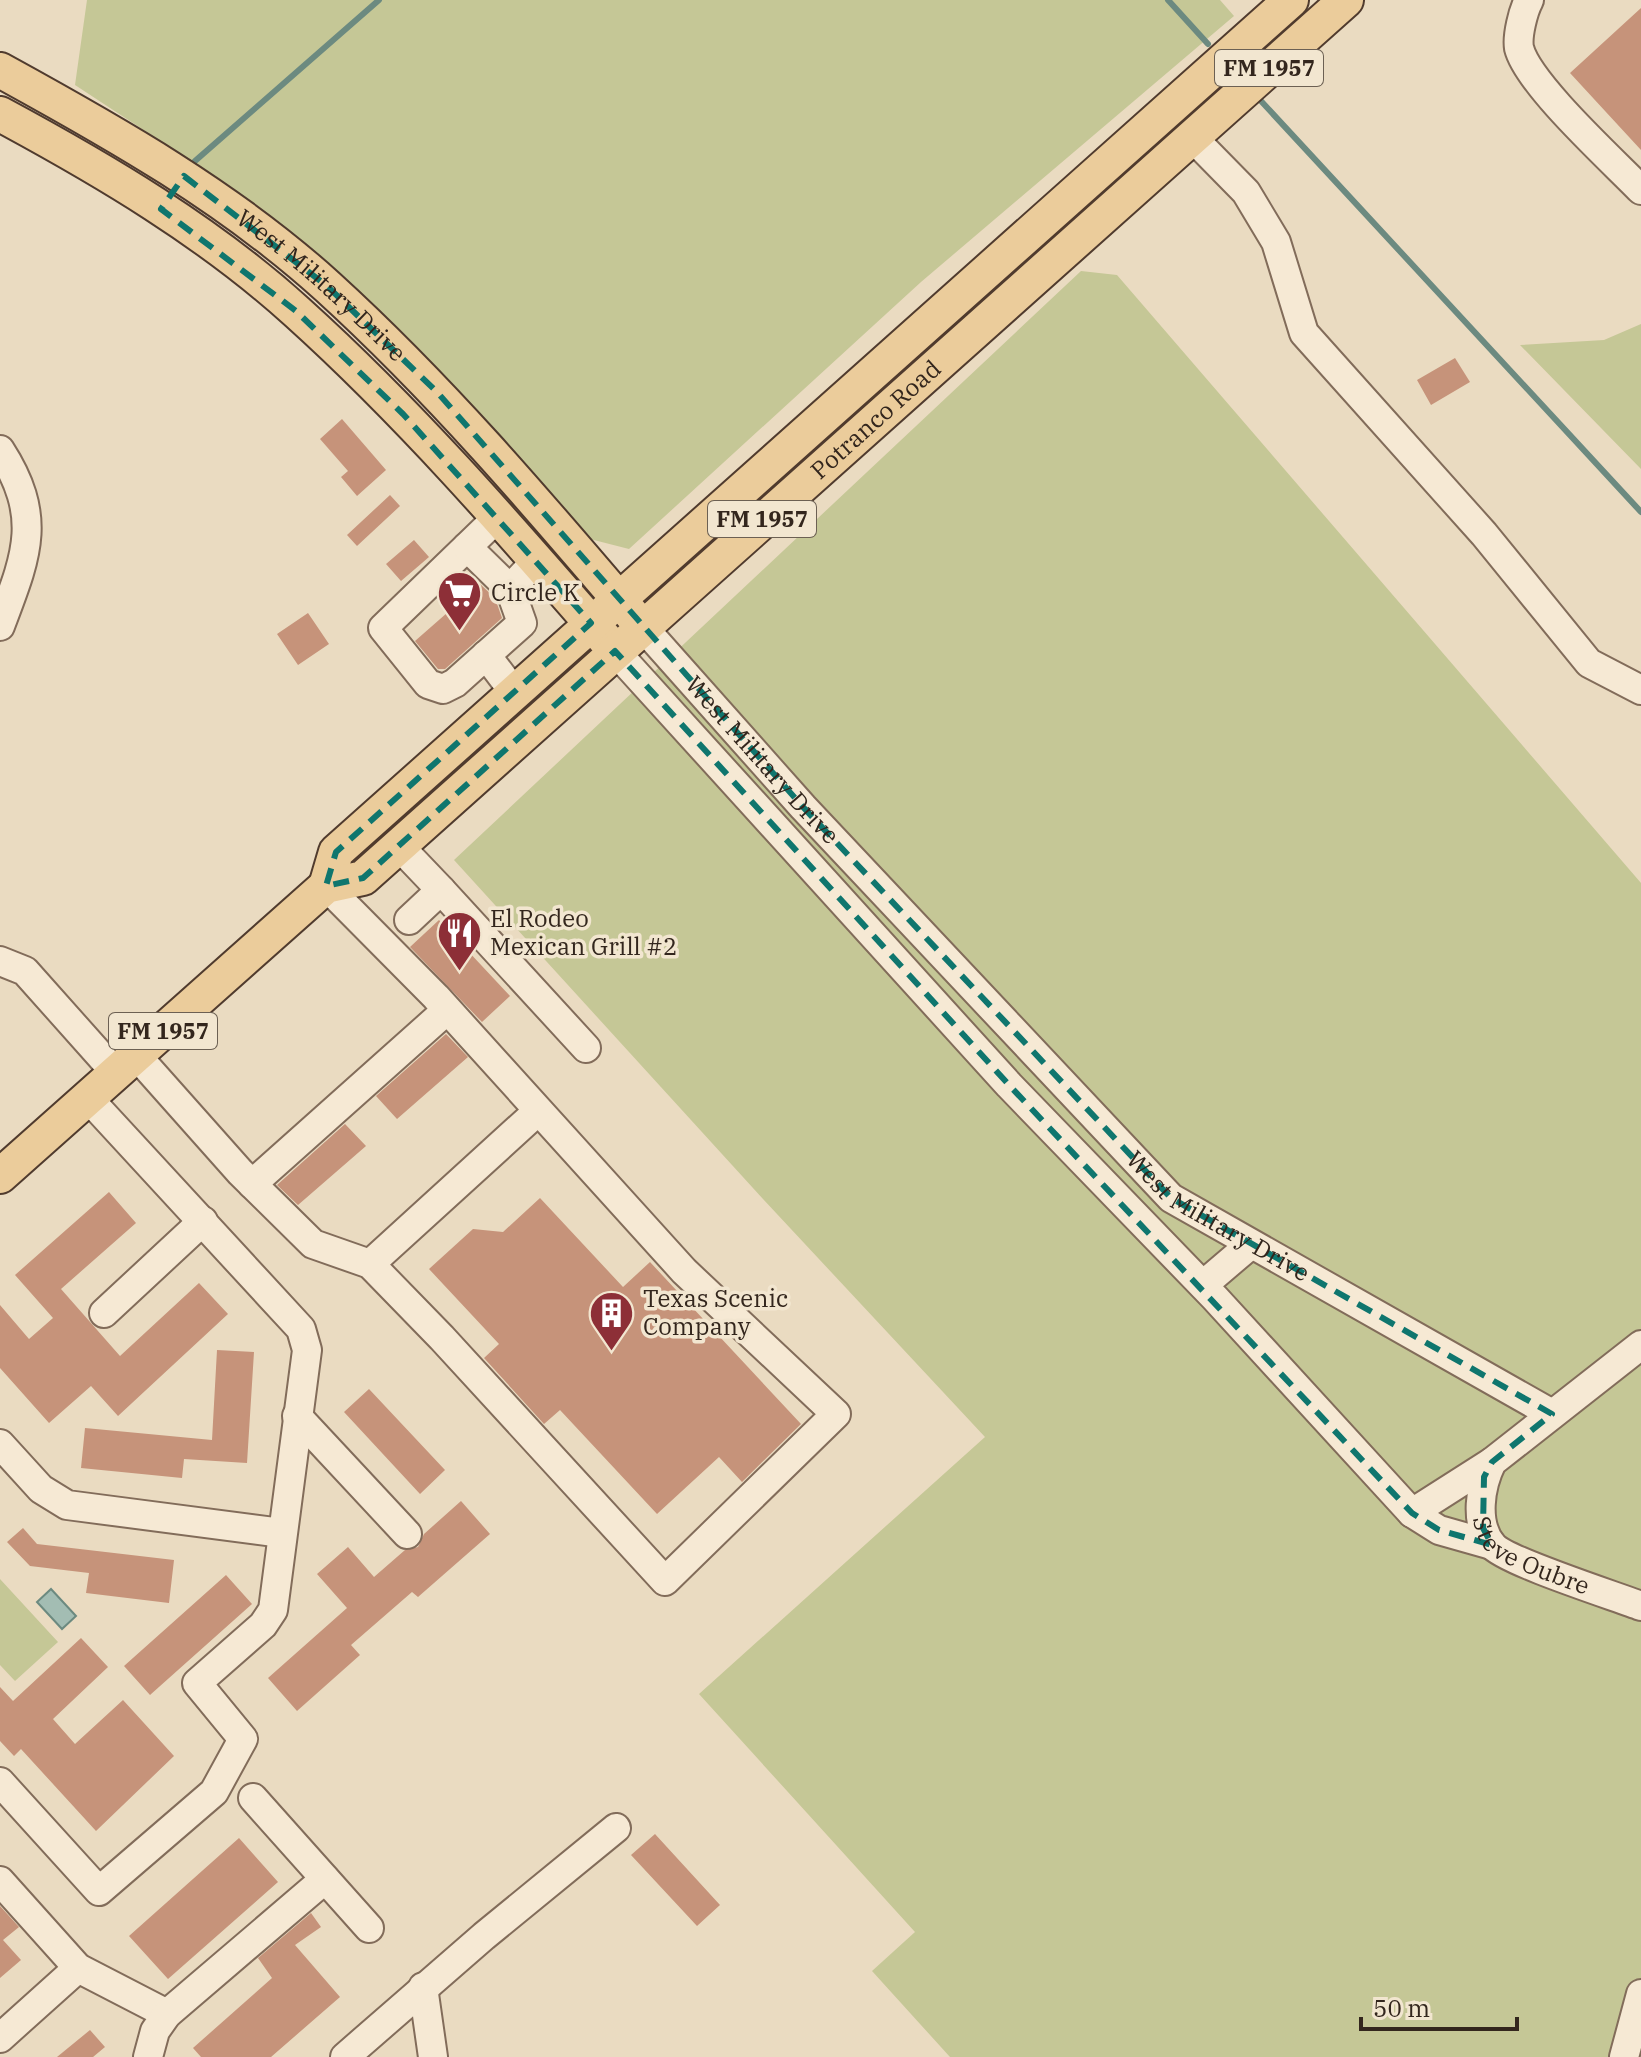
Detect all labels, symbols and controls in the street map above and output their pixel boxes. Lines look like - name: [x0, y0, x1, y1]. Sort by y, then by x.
- road number: FM 1957: [1215, 50, 1323, 86]
- street label: West Military Drive: [230, 202, 413, 368]
- street label: Potranco Road: [803, 352, 947, 486]
- road number: FM 1957: [708, 501, 816, 537]
- supermarket icon: Circle K: [436, 569, 484, 632]
- place label: Circle K: [491, 576, 580, 608]
- street label: West Military Drive: [679, 669, 847, 851]
- place label: El Rodeo Mexican Grill #2: [490, 902, 677, 962]
- restaurant icon: El Rodeo Mexican Grill #2: [435, 909, 483, 972]
- road number: FM 1957: [109, 1013, 217, 1049]
- street label: West Military Drive: [1120, 1143, 1316, 1288]
- place label: Texas Scenic Company: [643, 1282, 788, 1342]
- building icon: Texas Scenic Company: [588, 1289, 636, 1352]
- street label: Steve Oubre: [1466, 1513, 1594, 1602]
- scale bar: [1361, 1981, 1517, 2031]
- text: 50 m: [1373, 1992, 1430, 2024]

